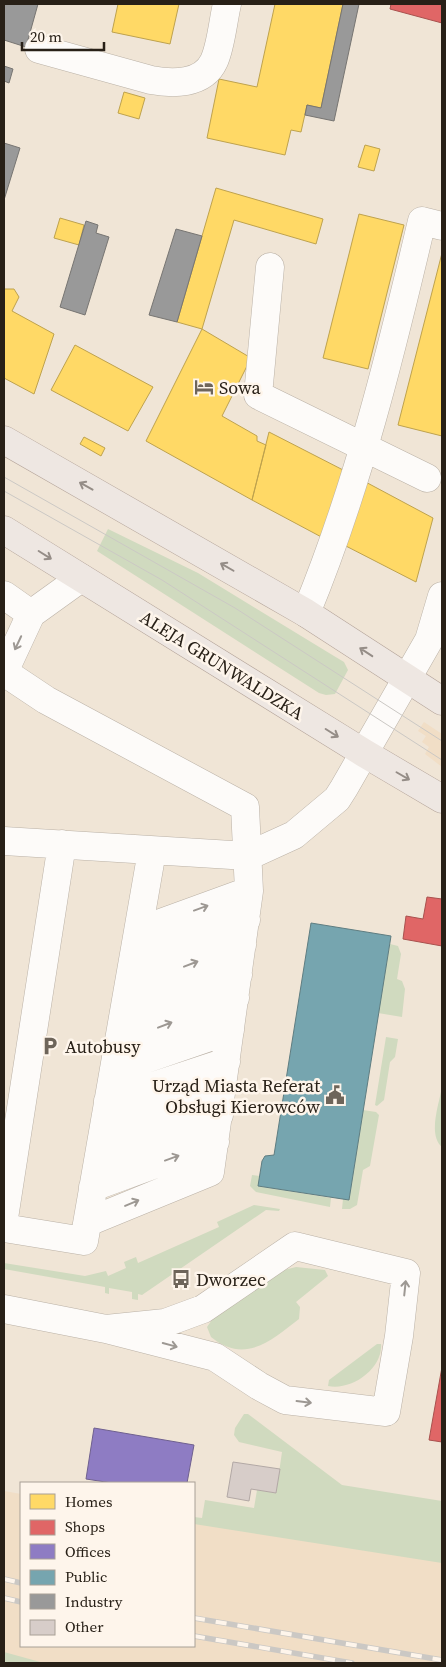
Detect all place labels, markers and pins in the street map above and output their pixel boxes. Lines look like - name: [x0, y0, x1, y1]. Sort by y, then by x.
- place label: Sowa: [219, 375, 262, 400]
- hotel icon: Sowa: [193, 376, 215, 398]
- place label: Autobusy: [65, 1034, 141, 1059]
- parking icon: Autobusy: [39, 1035, 61, 1057]
- place label: Urząd Miasta Referat Obsługi Kierowców: [152, 1073, 320, 1119]
- public building icon: Urząd Miasta Referat Obsługi Kierowców: [324, 1084, 346, 1106]
- place label: Dworzec: [196, 1267, 266, 1292]
- bus stop icon: Dworzec: [170, 1268, 192, 1290]

